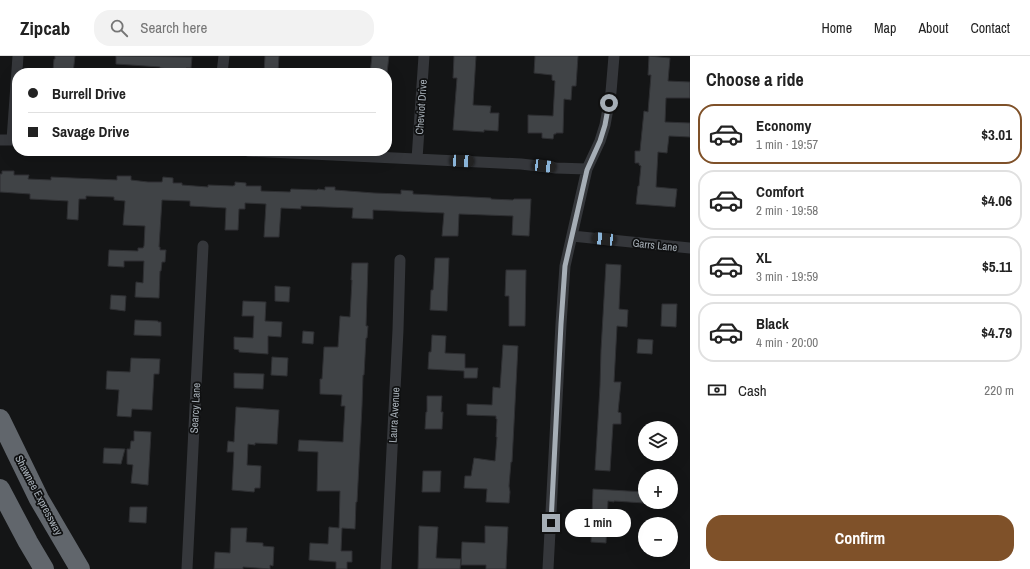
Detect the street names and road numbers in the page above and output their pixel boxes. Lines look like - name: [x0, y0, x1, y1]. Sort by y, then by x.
- street label: Cheviot Drive: [412, 79, 430, 135]
- street label: Garrs Lane: [632, 236, 678, 254]
- street label: Searcy Lane: [187, 382, 203, 434]
- street label: Laura Avenue: [386, 387, 402, 443]
- street label: Shawnee Expressway: [12, 453, 66, 538]

